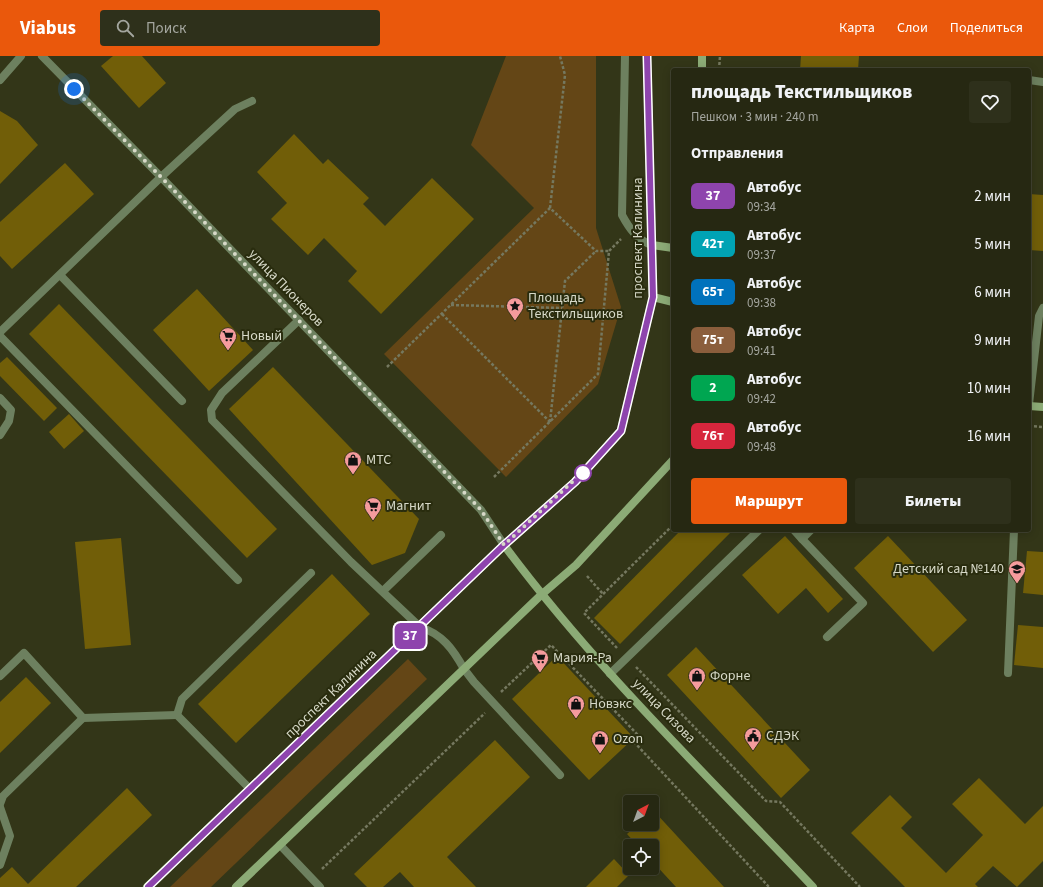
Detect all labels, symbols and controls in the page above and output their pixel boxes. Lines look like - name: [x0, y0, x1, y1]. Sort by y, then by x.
- search box: [100, 10, 380, 46]
- text: Viabus: [20, 15, 76, 42]
- icon: search: [114, 17, 136, 39]
- text: Поиск: [146, 18, 186, 39]
- text: Карта: [839, 18, 875, 38]
- text: Слои: [897, 18, 928, 38]
- text: Поделиться: [950, 18, 1023, 38]
- your location: [64, 79, 84, 99]
- text: площадь Текстильщиков: [691, 79, 912, 106]
- button: heart: [969, 81, 1011, 123]
- text: Пешком · 3 мин · 240 m: [691, 108, 819, 126]
- text: Отправления: [691, 143, 784, 164]
- street label: проспект Калинина: [628, 177, 648, 299]
- text: Автобус: [747, 177, 801, 198]
- text: 37: [706, 186, 720, 206]
- text: 2 мин: [974, 186, 1011, 207]
- text: 09:34: [747, 198, 776, 216]
- text: Автобус: [747, 225, 801, 246]
- text: 42т: [702, 234, 724, 254]
- text: 5 мин: [974, 234, 1011, 255]
- street label: улица Пионеров: [244, 245, 328, 331]
- text: 09:37: [747, 246, 776, 264]
- text: Автобус: [747, 273, 801, 294]
- text: 65т: [702, 282, 724, 302]
- text: 6 мин: [974, 282, 1011, 303]
- place label: Площадь Текстильщиков: [528, 288, 623, 324]
- text: 09:38: [747, 294, 776, 312]
- place icon: Площадь Текстильщиков: [505, 296, 525, 321]
- text: Автобус: [747, 321, 801, 342]
- supermarket icon: Новый: [218, 326, 238, 351]
- place label: Новый: [241, 326, 282, 346]
- text: 75т: [702, 330, 724, 350]
- text: 9 мин: [974, 330, 1011, 351]
- text: 09:41: [747, 342, 776, 360]
- text: Автобус: [747, 369, 801, 390]
- text: 2: [709, 378, 717, 398]
- text: 10 мин: [967, 378, 1011, 399]
- text: 09:42: [747, 390, 776, 408]
- text: Автобус: [747, 417, 801, 438]
- text: 76т: [702, 426, 724, 446]
- text: 16 мин: [967, 426, 1011, 447]
- text: 09:48: [747, 438, 776, 456]
- shop icon: МТС: [343, 450, 363, 475]
- place label: МТС: [366, 450, 391, 470]
- unlabelled marker: [574, 464, 592, 482]
- button: Маршрут: [691, 478, 847, 524]
- button: Билеты: [855, 478, 1011, 524]
- supermarket icon: Магнит: [363, 496, 383, 521]
- place label: Магнит: [386, 496, 432, 516]
- place label: Детский сад №140: [893, 559, 1004, 579]
- school or university icon: Детский сад №140: [1007, 559, 1027, 584]
- line badge: 37: [392, 623, 428, 649]
- text: 37: [403, 626, 417, 646]
- street label: проспект Калинина: [280, 645, 382, 743]
- supermarket icon: Мария-Ра: [530, 648, 550, 673]
- place label: Мария-Ра: [553, 648, 612, 668]
- shop icon: Форне: [687, 666, 707, 691]
- place label: Форне: [710, 666, 750, 686]
- street label: улица Сизова: [628, 674, 700, 748]
- shop icon: Новэкс: [566, 694, 586, 719]
- place label: Новэкс: [589, 694, 633, 714]
- public building icon: СДЭК: [743, 726, 763, 751]
- place label: СДЭК: [766, 726, 800, 746]
- shop icon: Ozon: [590, 729, 610, 754]
- place label: Ozon: [613, 729, 643, 749]
- north arrow: [623, 795, 659, 831]
- map controls: [623, 795, 659, 875]
- button: locate: [623, 839, 659, 875]

